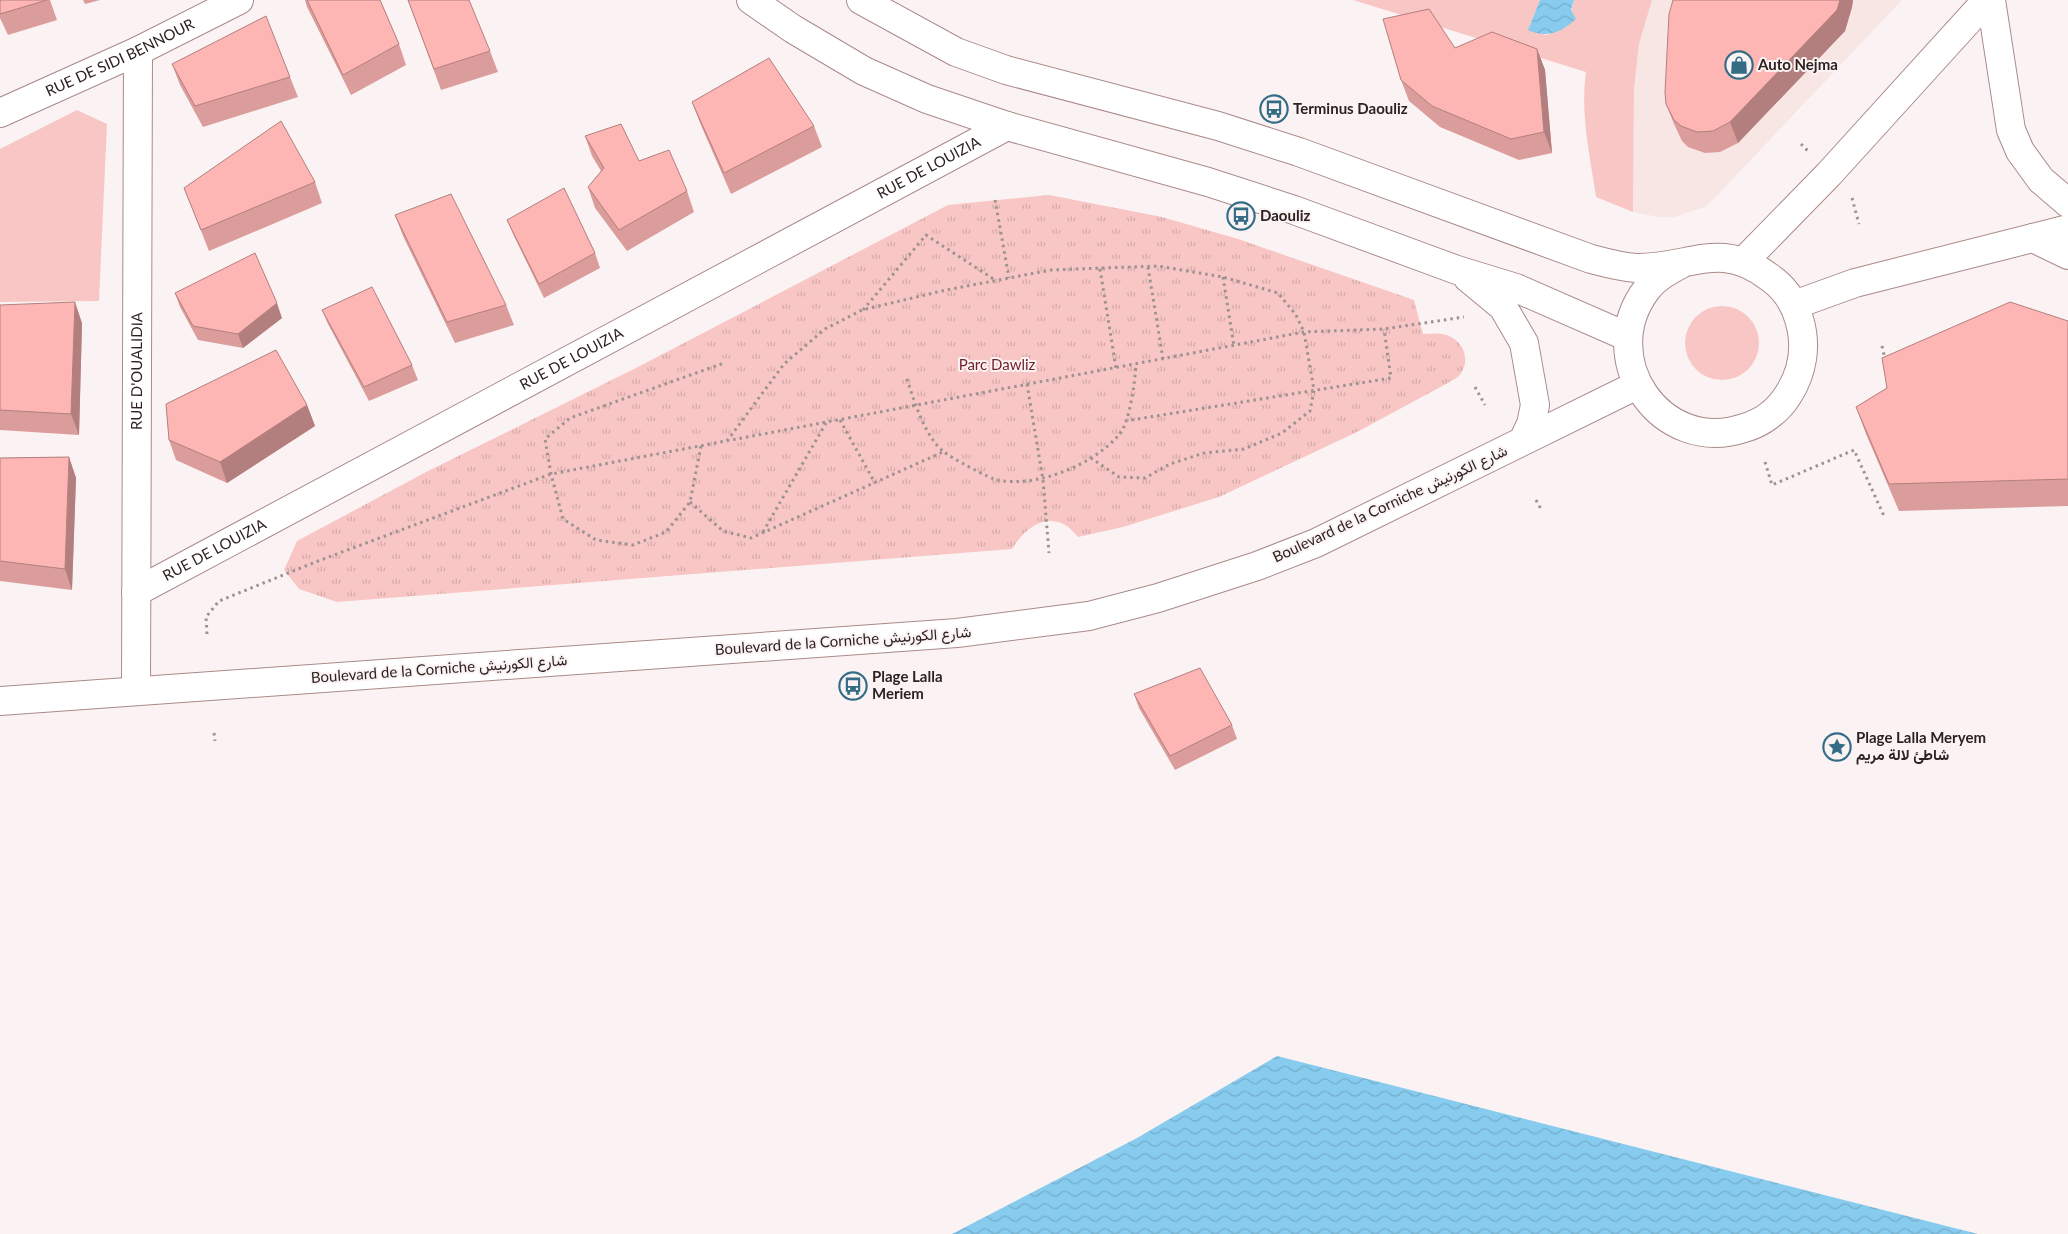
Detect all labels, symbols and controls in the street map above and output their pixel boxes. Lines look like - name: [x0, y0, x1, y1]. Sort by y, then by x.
- street label: RUE DE SIDI BENNOUR: [42, 14, 197, 99]
- shop icon: Auto Nejma: [1724, 50, 1754, 80]
- place label: Auto Nejma: [1757, 55, 1838, 73]
- bus stop icon: Terminus Daouliz: [1259, 94, 1289, 124]
- place label: Terminus Daouliz: [1293, 99, 1408, 117]
- street label: RUE DE LOUIZIA: [873, 132, 984, 202]
- bus stop icon: Daouliz: [1226, 201, 1256, 231]
- place label: Daouliz: [1260, 206, 1310, 224]
- street label: RUE D'OUALIDIA: [127, 311, 145, 430]
- street label: RUE DE LOUIZIA: [516, 323, 627, 393]
- park label: Parc Dawliz: [959, 355, 1036, 373]
- street label: Boulevard de la Corniche شارع الكورنيش: [1269, 441, 1511, 568]
- street label: RUE DE LOUIZIA: [159, 514, 270, 584]
- street label: Boulevard de la Corniche شارع الكورنيش: [714, 622, 972, 661]
- street label: Boulevard de la Corniche شارع الكورنيش: [310, 650, 568, 689]
- place label: Plage Lalla Meriem: [872, 667, 943, 702]
- bus stop icon: Plage Lalla Meriem: [838, 671, 868, 701]
- place label: Plage Lalla Meryem شاطئ لالة مريم: [1856, 728, 1986, 765]
- place icon: Plage Lalla Meryem شاطئ لالة مريم: [1822, 732, 1852, 762]

